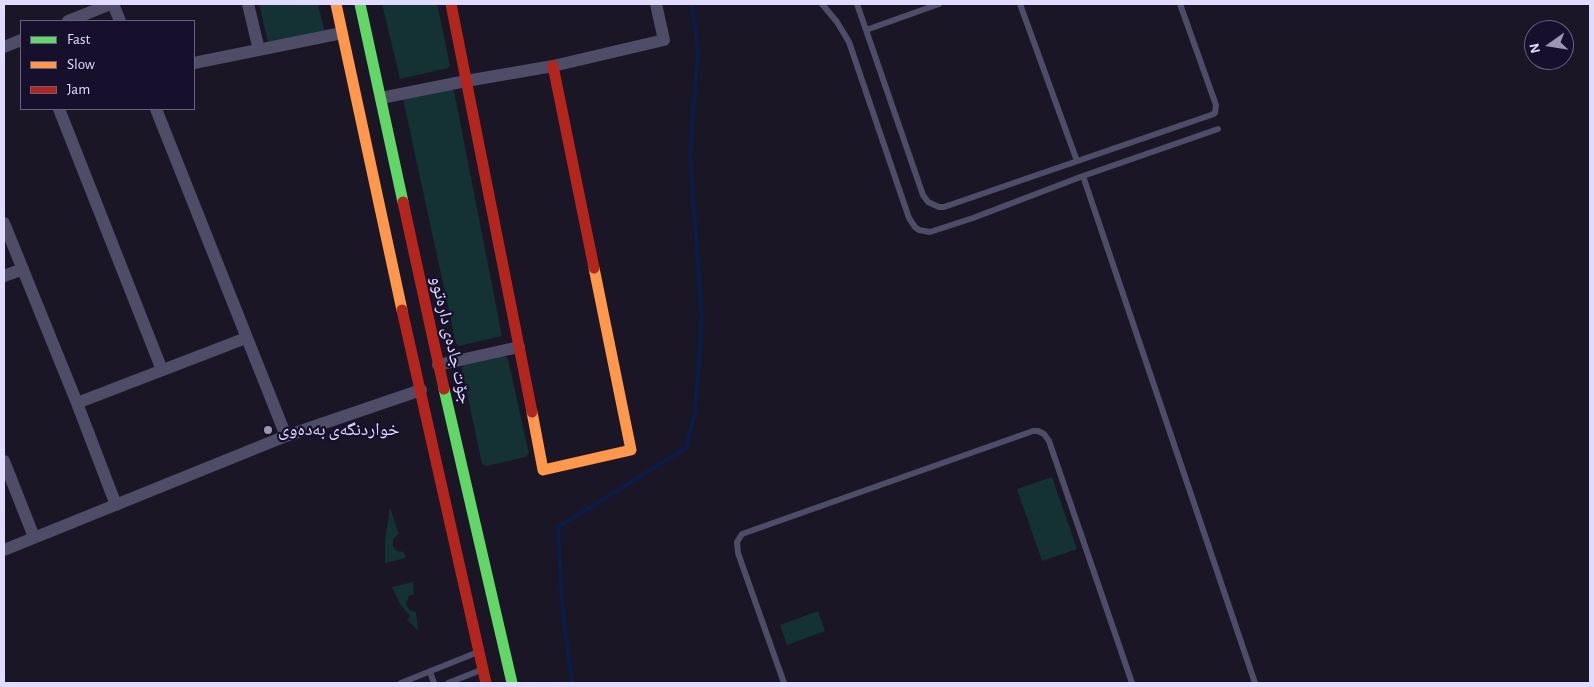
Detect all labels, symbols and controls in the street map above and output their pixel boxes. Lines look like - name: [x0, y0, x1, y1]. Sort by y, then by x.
- legend: [20, 20, 195, 110]
- north arrow: [1524, 20, 1574, 70]
- text: Fast: [67, 32, 90, 47]
- text: N: [1527, 42, 1543, 54]
- text: Slow: [67, 57, 95, 72]
- text: Jam: [67, 82, 90, 97]
- street label: جۆت جادەی دارەتوو: [426, 274, 476, 406]
- place label: خواردنگەی بەدەوی: [278, 419, 399, 441]
- marker: خواردنگەی بەدەوی: [262, 424, 274, 436]

